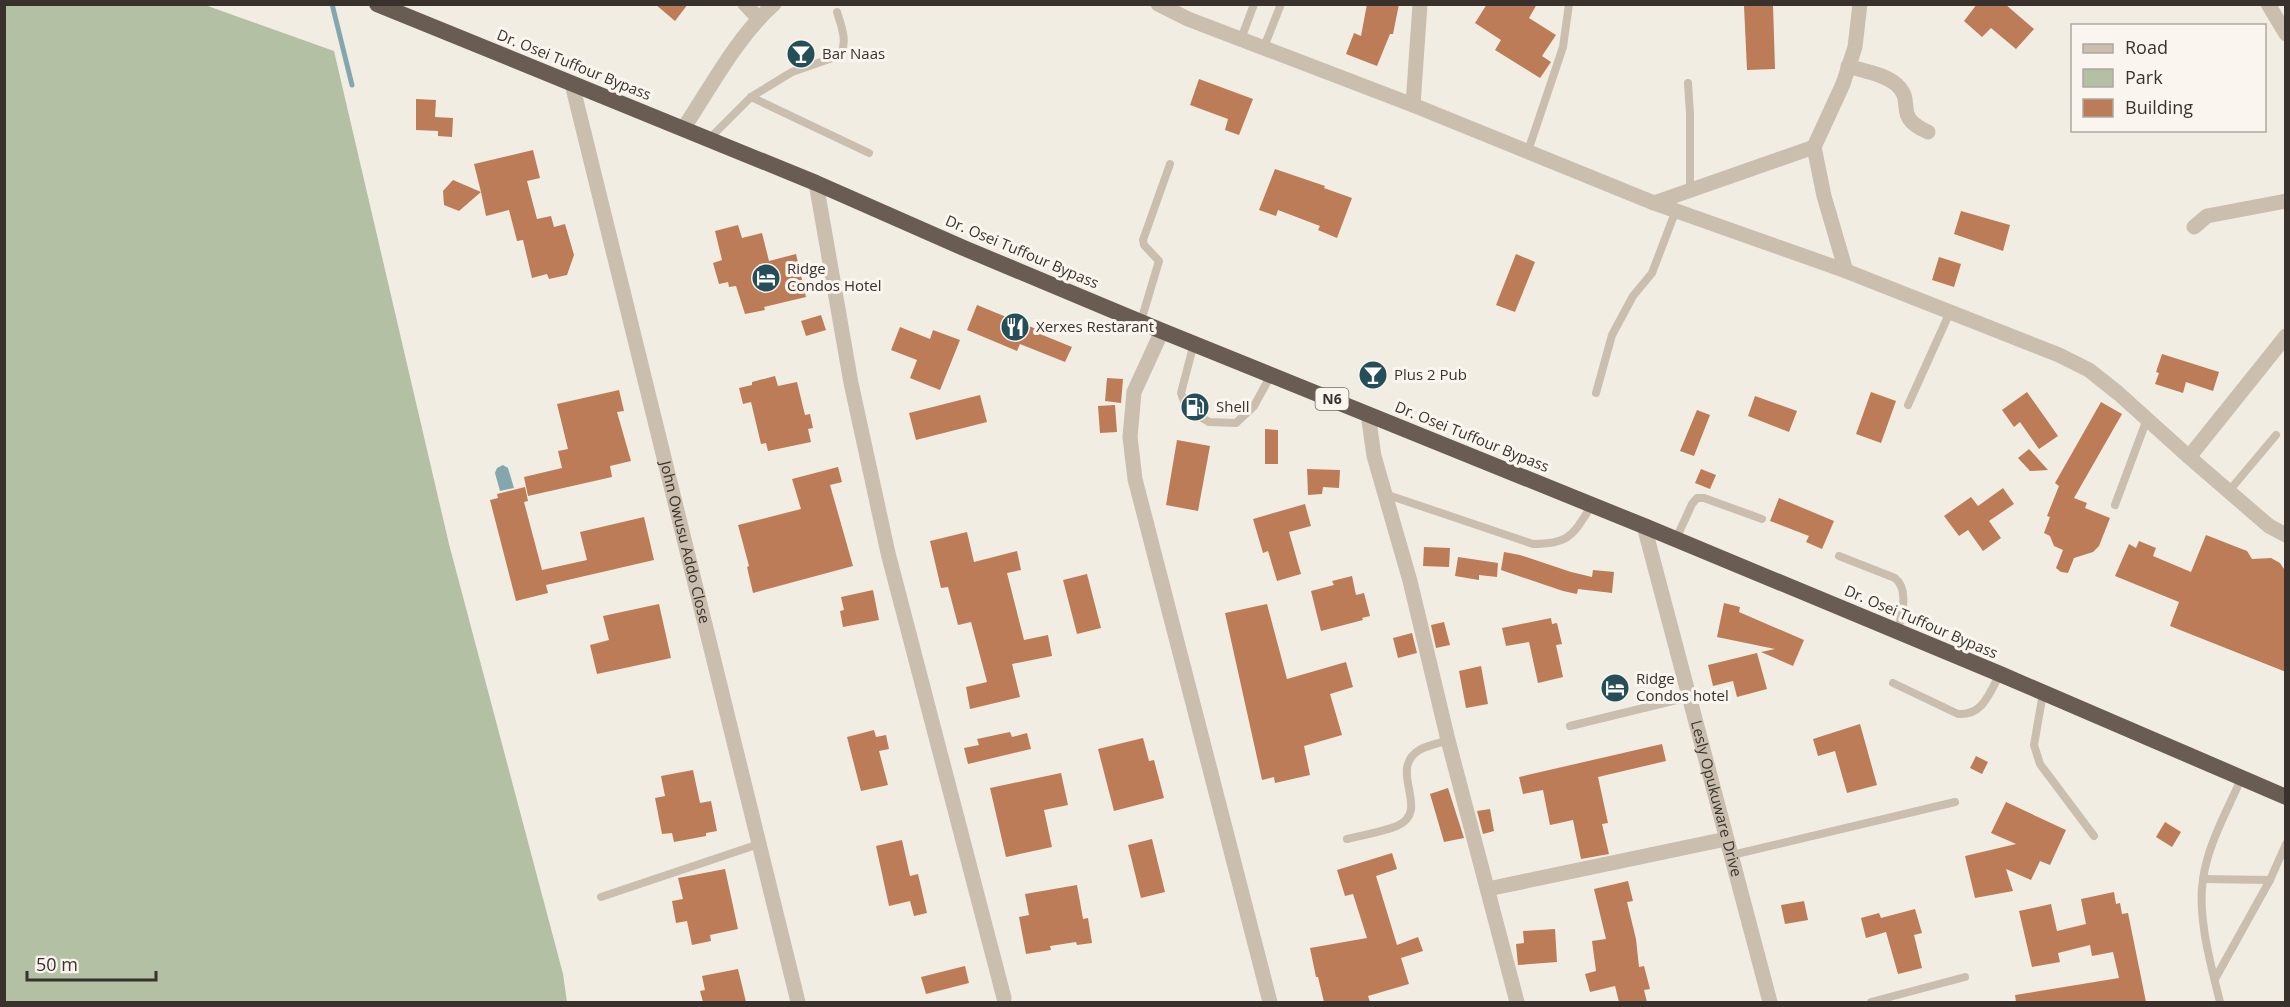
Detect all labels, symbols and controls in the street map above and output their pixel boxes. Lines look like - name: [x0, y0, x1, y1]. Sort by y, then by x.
- street label: Dr. Osei Tuffour Bypass: [494, 24, 654, 104]
- legend: [2071, 24, 2266, 132]
- text: Road: [2125, 35, 2168, 59]
- bar icon: Bar Naas: [785, 38, 817, 70]
- place label: Bar Naas: [822, 43, 885, 63]
- text: Park: [2125, 65, 2163, 89]
- text: Building: [2125, 95, 2193, 119]
- street label: Dr. Osei Tuffour Bypass: [943, 210, 1102, 292]
- place label: Ridge Condos Hotel: [787, 258, 882, 295]
- hotel icon: Ridge Condos Hotel: [750, 262, 782, 294]
- restaurant icon: Xerxes Restarant: [999, 311, 1031, 343]
- place label: Xerxes Restarant: [1036, 316, 1154, 336]
- bar icon: Plus 2 Pub: [1357, 359, 1389, 391]
- place label: Plus 2 Pub: [1394, 364, 1467, 384]
- road number: N6: [1316, 388, 1348, 410]
- fuel station icon: Shell: [1179, 391, 1211, 423]
- place label: Shell: [1216, 396, 1249, 416]
- street label: Dr. Osei Tuffour Bypass: [1392, 396, 1552, 476]
- street label: John Owusu Addo Close: [656, 457, 715, 625]
- street label: Dr. Osei Tuffour Bypass: [1842, 580, 2001, 662]
- place label: Ridge Condos hotel: [1636, 668, 1729, 705]
- hotel icon: Ridge Condos hotel: [1599, 672, 1631, 704]
- street label: Lesly Opukuware Drive: [1687, 718, 1747, 879]
- scale bar: [27, 944, 156, 982]
- text: 50 m: [36, 952, 78, 976]

